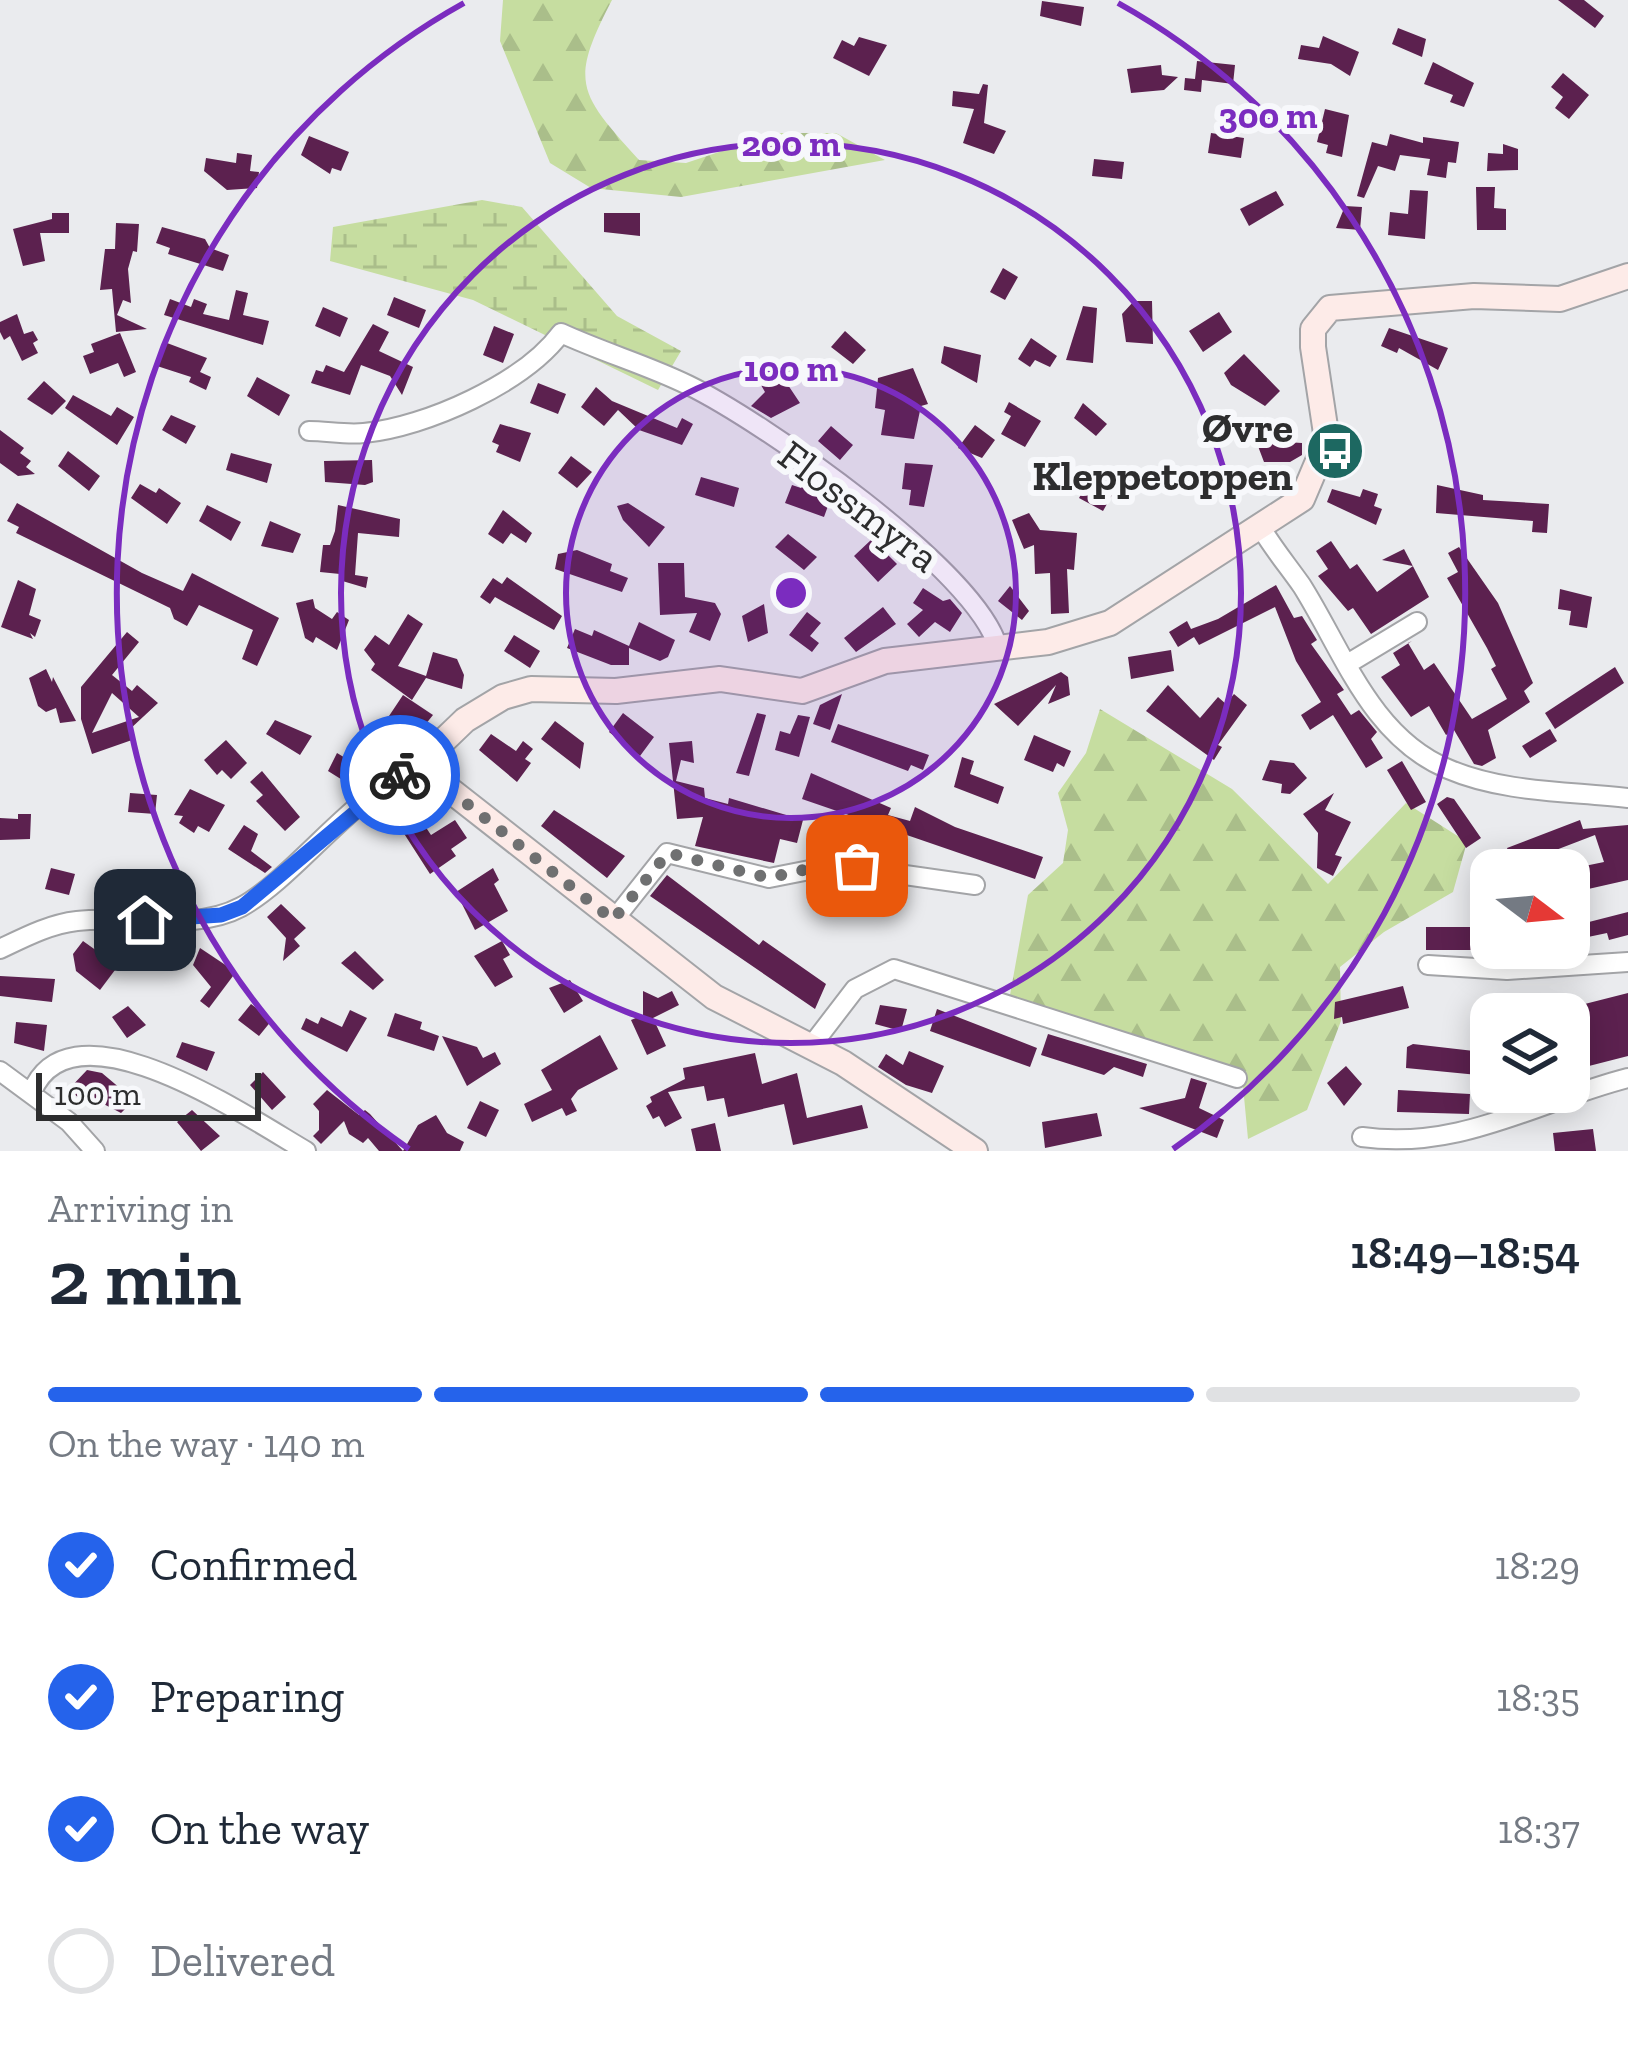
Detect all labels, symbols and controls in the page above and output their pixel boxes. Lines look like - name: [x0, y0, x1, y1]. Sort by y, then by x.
- text: 300 m: [1219, 94, 1318, 137]
- text: 200 m: [741, 122, 841, 165]
- text: 100 m: [744, 347, 839, 390]
- place label: Øvre Kleppetoppen: [1032, 402, 1293, 501]
- bus stop icon: Øvre Kleppetoppen: [1304, 420, 1366, 482]
- street label: Flossmyra: [769, 429, 949, 583]
- centre of rings: [770, 572, 812, 614]
- courier: [340, 715, 460, 835]
- icon: bike: [367, 742, 433, 808]
- pin: [806, 815, 908, 917]
- icon: bag: [824, 833, 890, 899]
- north arrow: [1470, 849, 1590, 969]
- map controls: [1470, 849, 1590, 1113]
- pin: [94, 869, 196, 971]
- icon: home: [112, 887, 178, 953]
- button: layers: [1470, 993, 1590, 1113]
- scale bar: [36, 1067, 261, 1120]
- text: 100 m: [54, 1074, 141, 1113]
- text: Arriving in: [48, 1185, 233, 1232]
- text: 18:49–18:54: [1350, 1226, 1580, 1280]
- text: 2 min: [48, 1230, 241, 1324]
- text: On the way · 140 m: [48, 1420, 364, 1467]
- icon: check: [48, 1532, 114, 1598]
- text: Confirmed: [150, 1538, 357, 1592]
- text: 18:29: [1494, 1542, 1580, 1589]
- icon: check: [48, 1664, 114, 1730]
- text: Preparing: [150, 1670, 344, 1724]
- text: 18:35: [1496, 1674, 1580, 1721]
- icon: check: [48, 1796, 114, 1862]
- text: On the way: [150, 1802, 369, 1856]
- text: 18:37: [1498, 1806, 1580, 1853]
- text: Delivered: [150, 1934, 335, 1988]

